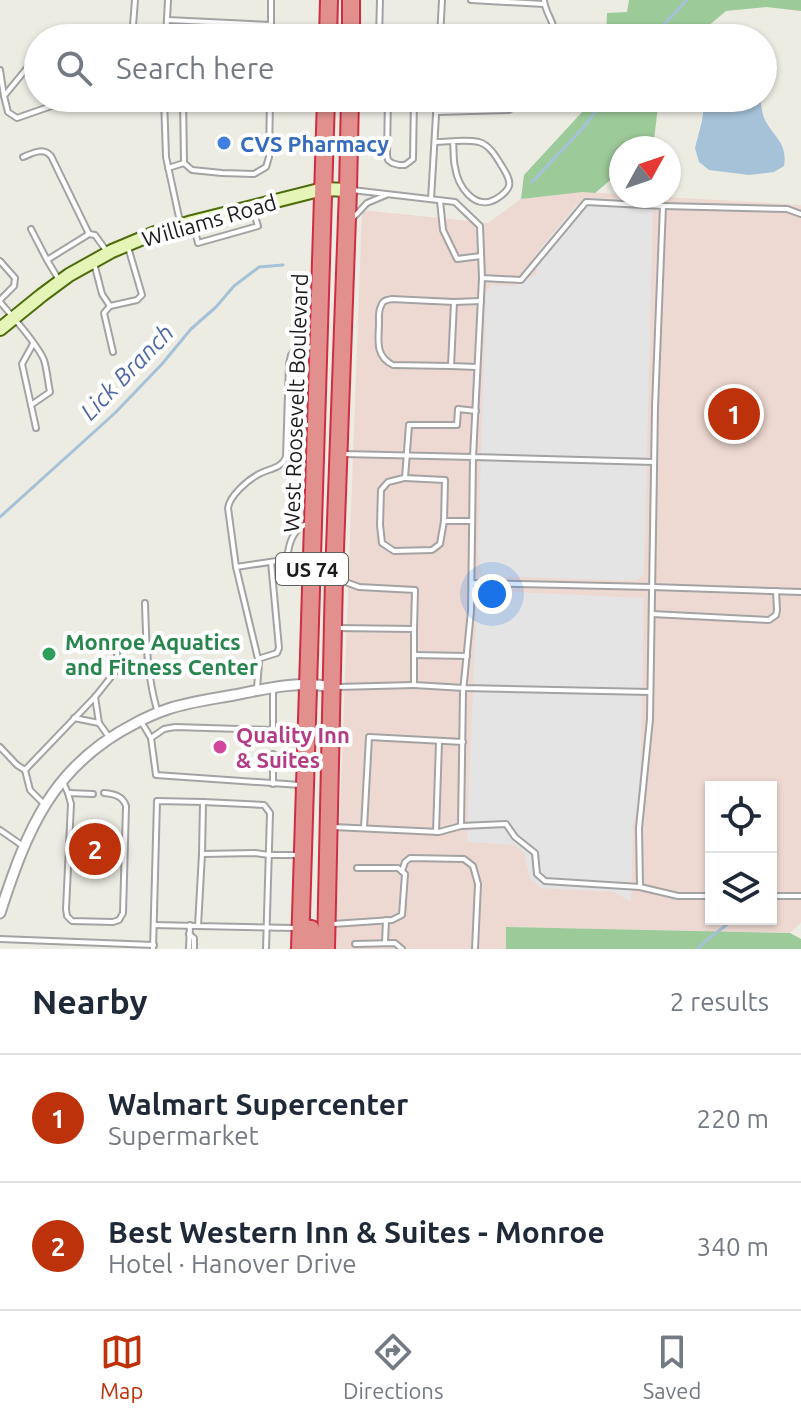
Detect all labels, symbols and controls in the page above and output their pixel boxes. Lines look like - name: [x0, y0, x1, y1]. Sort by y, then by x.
- search box: [24, 24, 777, 112]
- icon: search: [52, 46, 96, 90]
- text: Search here: [116, 51, 275, 85]
- place label: CVS Pharmacy: [240, 131, 389, 156]
- marker: CVS Pharmacy: [215, 134, 233, 152]
- north arrow: [609, 136, 681, 208]
- street label: Williams Road: [139, 189, 279, 251]
- street label: West Roosevelt Boulevard: [278, 273, 312, 533]
- water label: Lick Branch: [75, 319, 179, 425]
- pin: 1: [708, 384, 760, 444]
- road number: US 74: [276, 553, 348, 585]
- your location: [472, 574, 512, 614]
- place label: Monroe Aquatics and Fitness Center: [65, 629, 258, 679]
- marker: Monroe Aquatics and Fitness Center: [40, 645, 58, 663]
- place label: Quality Inn & Suites: [236, 722, 350, 772]
- marker: Quality Inn & Suites: [211, 738, 229, 756]
- map controls: [705, 781, 777, 925]
- button: locate: [705, 781, 777, 853]
- pin: 2: [69, 819, 121, 879]
- button: layers: [705, 853, 777, 925]
- text: Nearby: [32, 982, 147, 1020]
- text: 2 results: [670, 987, 769, 1016]
- text: Walmart Supercenter: [108, 1087, 408, 1121]
- text: 1: [51, 1104, 65, 1133]
- text: 220 m: [697, 1104, 769, 1133]
- text: Supermarket: [108, 1121, 259, 1150]
- text: Best Western Inn & Suites - Monroe: [108, 1215, 605, 1249]
- text: 2: [51, 1232, 65, 1261]
- text: 340 m: [697, 1232, 769, 1261]
- text: Hotel · Hanover Drive: [108, 1249, 357, 1278]
- tab: Map: [100, 1330, 144, 1403]
- tab: Directions: [343, 1330, 443, 1403]
- tab: Saved: [643, 1330, 701, 1403]

